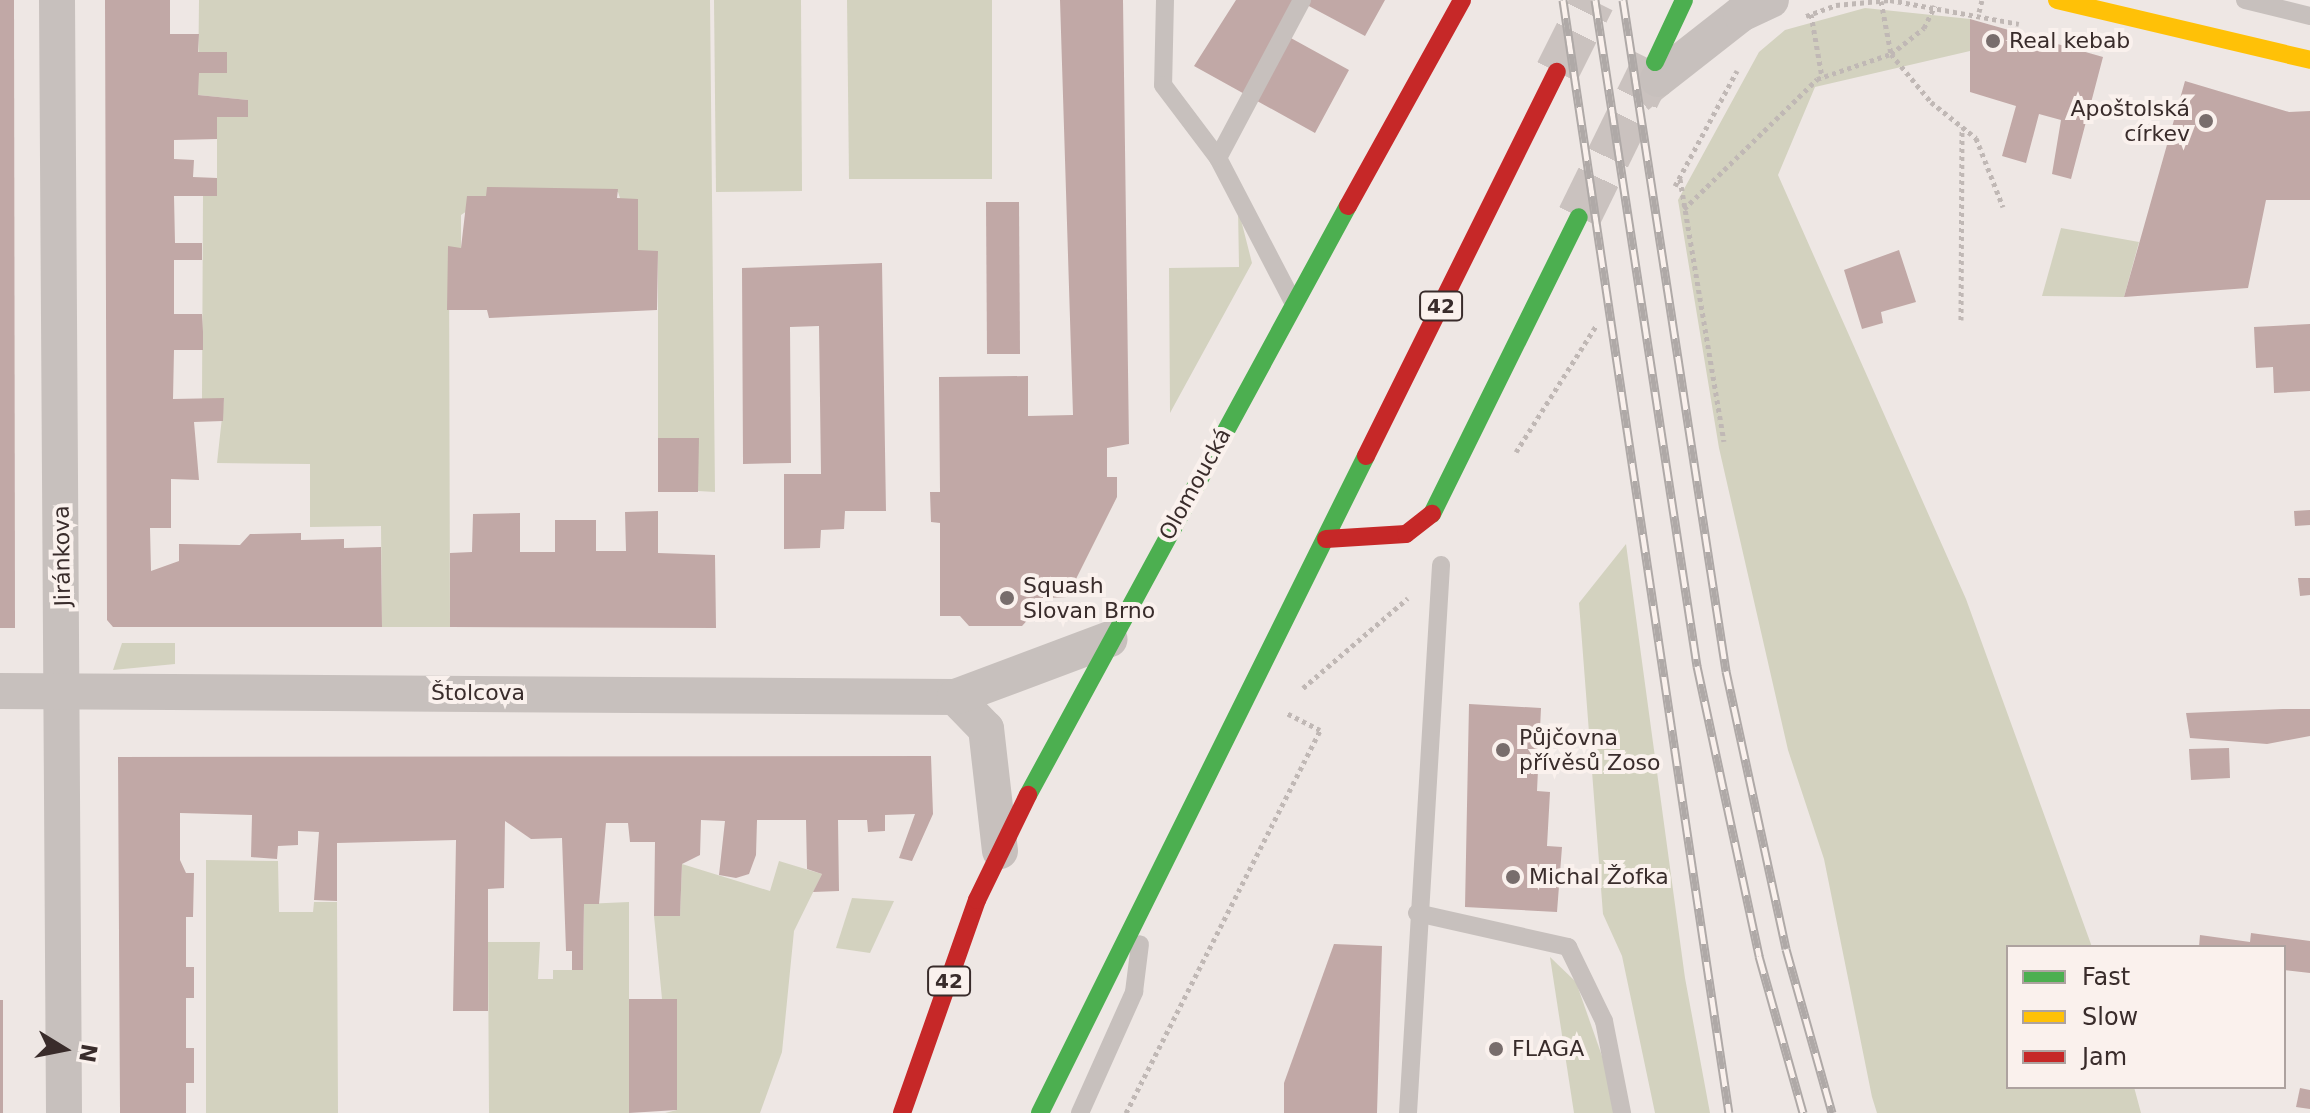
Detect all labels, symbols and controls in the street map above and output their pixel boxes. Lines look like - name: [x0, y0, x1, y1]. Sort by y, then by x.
- place label: Real kebab: [2009, 28, 2130, 54]
- marker: Real kebab: [1984, 32, 2002, 50]
- place label: Apoštolská církev: [2071, 95, 2190, 146]
- marker: Apoštolská církev: [2197, 112, 2215, 130]
- road number: 42: [1419, 290, 1463, 322]
- street label: Olomoucká: [1153, 424, 1237, 544]
- street label: Jiránkova: [48, 505, 76, 607]
- place label: Squash Slovan Brno: [1023, 572, 1155, 624]
- marker: Squash Slovan Brno: [998, 589, 1016, 607]
- street label: Štolcova: [431, 680, 525, 706]
- place label: Půjčovna přívěsů Zoso: [1519, 724, 1661, 776]
- marker: Půjčovna přívěsů Zoso: [1494, 741, 1512, 759]
- place label: Michal Žofka: [1529, 864, 1669, 890]
- marker: Michal Žofka: [1504, 868, 1522, 886]
- legend: [2006, 945, 2286, 1089]
- text: Fast: [2082, 963, 2130, 991]
- road number: 42: [927, 965, 971, 997]
- text: Slow: [2082, 1003, 2138, 1031]
- north arrow: [24, 1009, 104, 1089]
- place label: FLAGA: [1512, 1036, 1584, 1062]
- marker: FLAGA: [1487, 1040, 1505, 1058]
- text: N: [74, 1042, 102, 1064]
- text: Jam: [2082, 1043, 2127, 1071]

